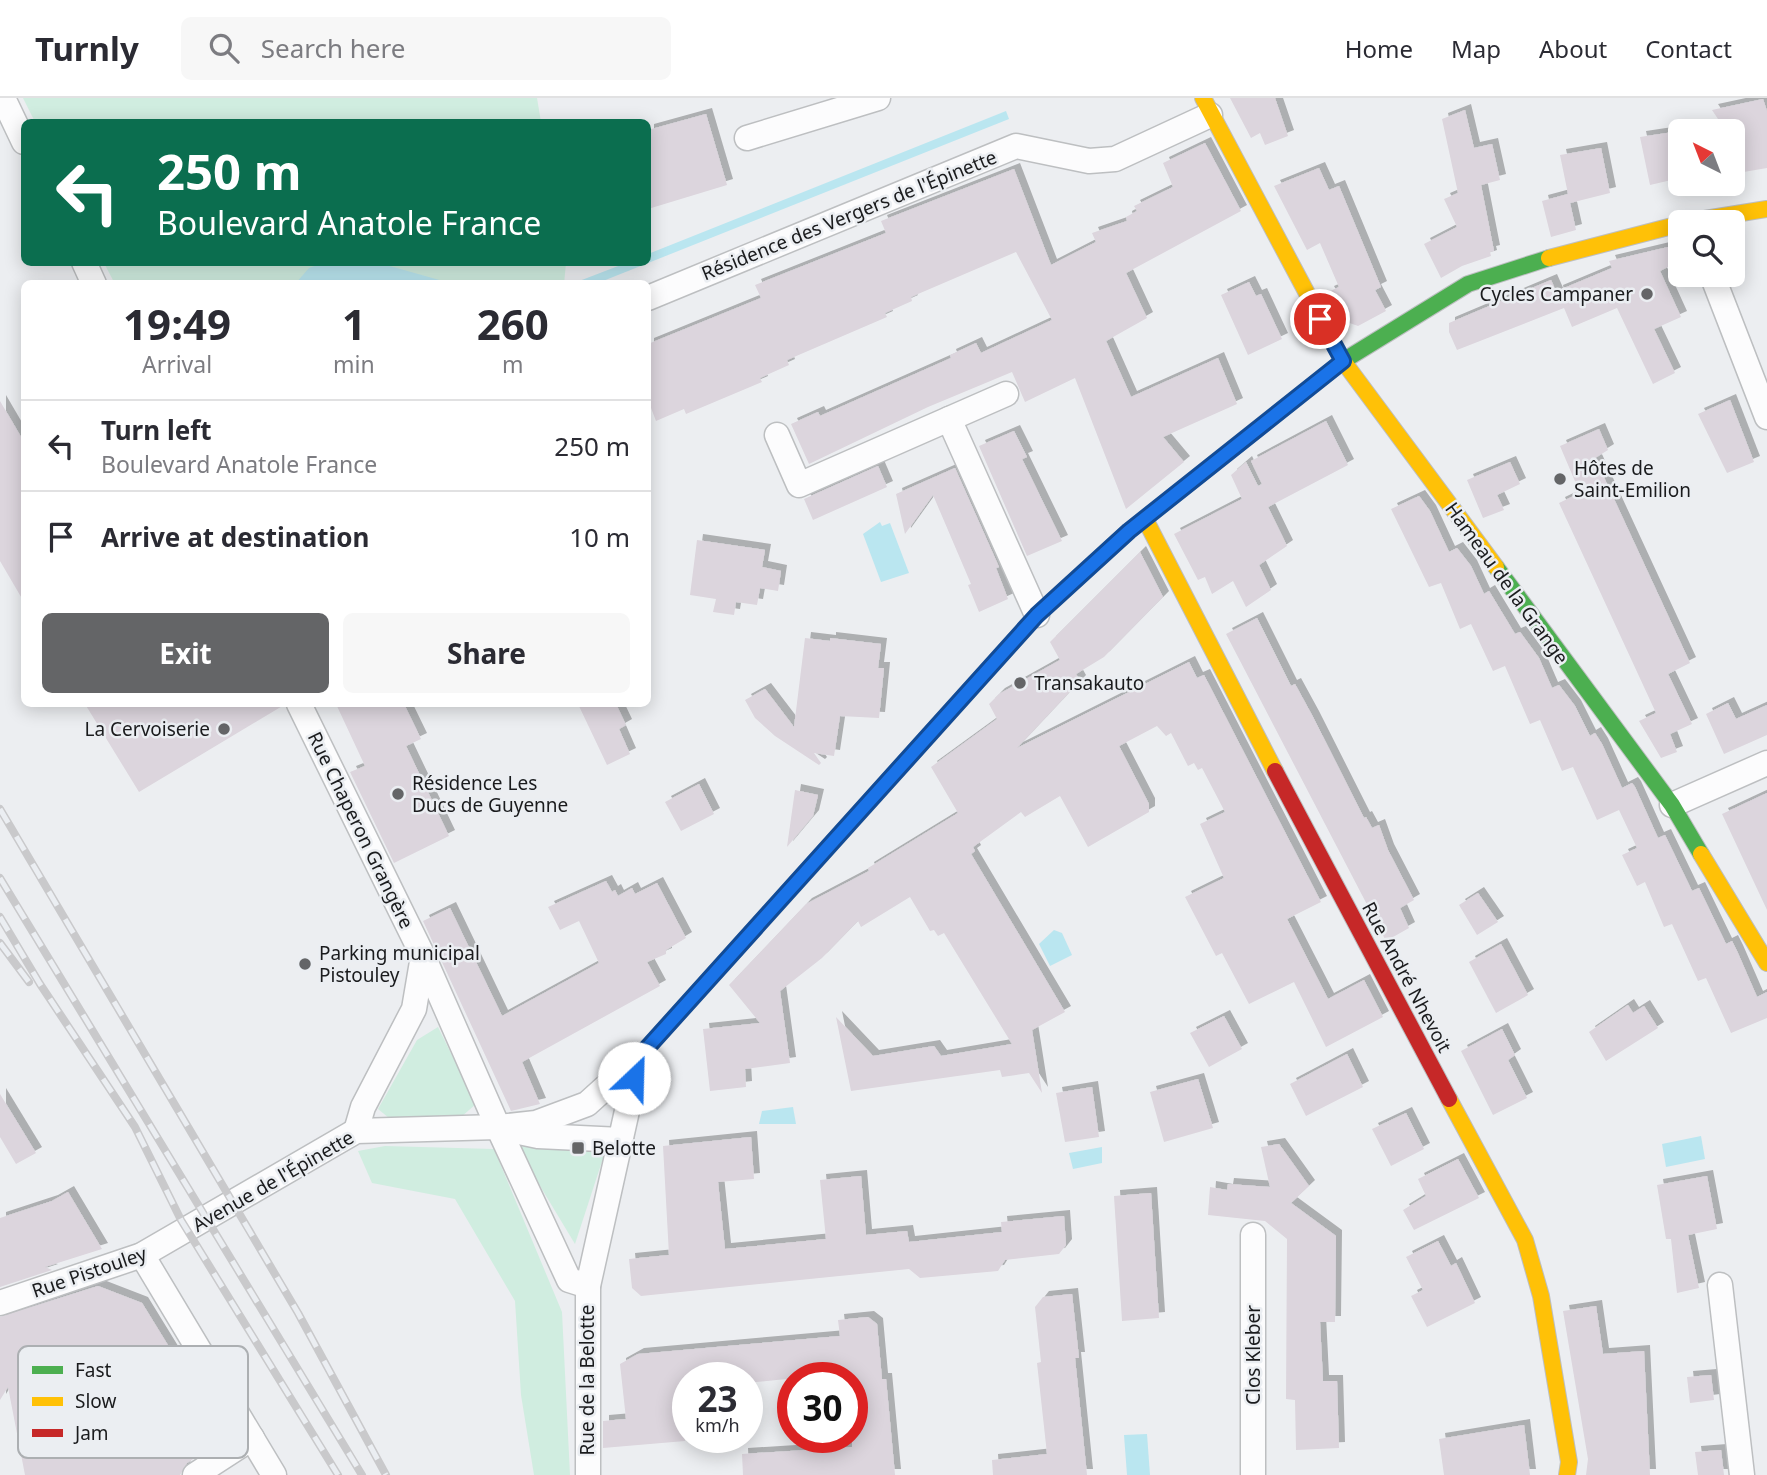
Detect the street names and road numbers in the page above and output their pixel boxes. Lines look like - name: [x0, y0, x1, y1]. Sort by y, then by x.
- street label: Résidence des Vergers de l'Épinette: [698, 144, 1000, 286]
- street label: Hameau de la Grange: [1439, 497, 1575, 669]
- street label: Rue Chaperon Grangère: [302, 727, 420, 933]
- street label: Rue André Nhevoit: [1356, 897, 1458, 1057]
- street label: Avenue de l'Épinette: [188, 1124, 358, 1238]
- street label: Rue Pistouley: [28, 1240, 150, 1304]
- street label: Rue de la Belotte: [574, 1305, 600, 1455]
- street label: Clos Kleber: [1240, 1305, 1266, 1405]

